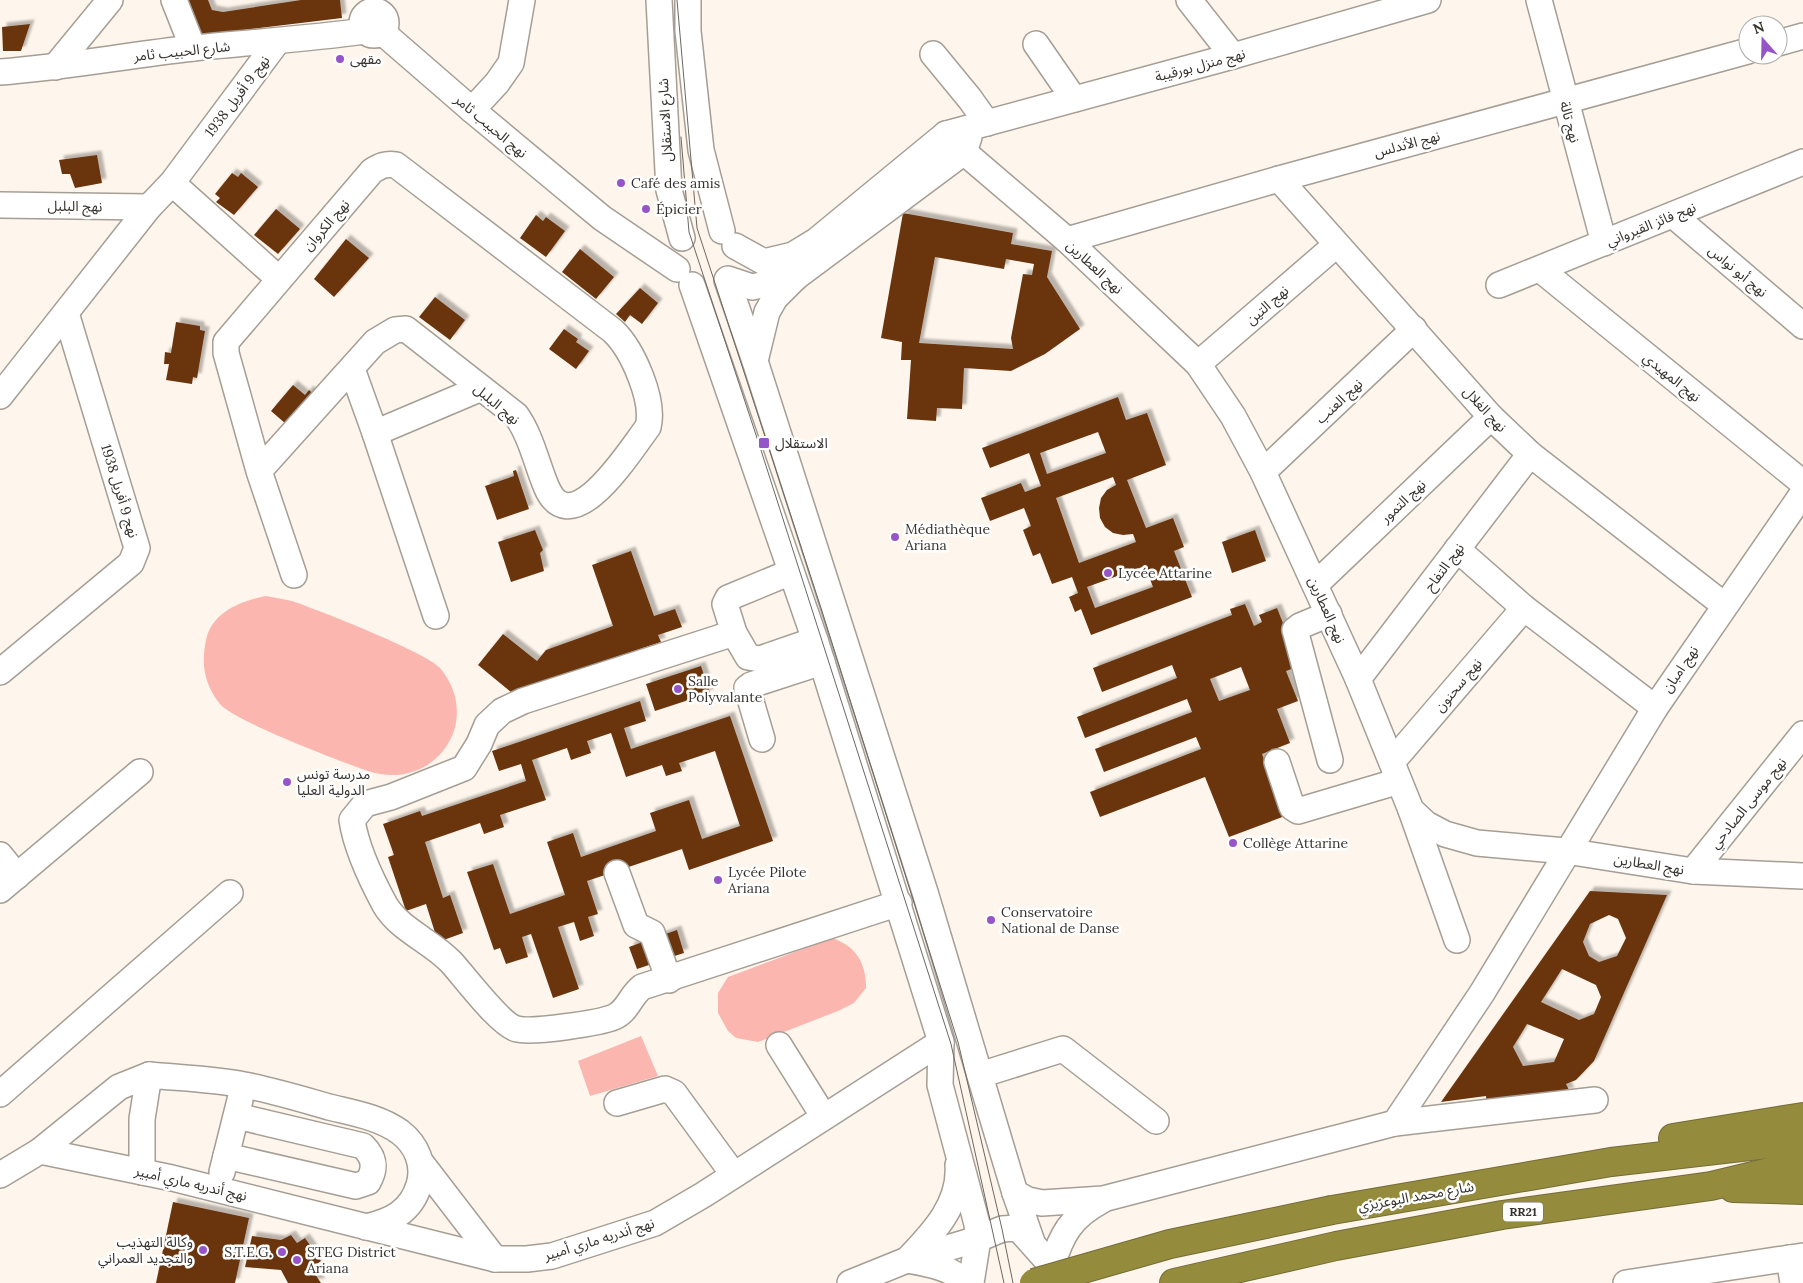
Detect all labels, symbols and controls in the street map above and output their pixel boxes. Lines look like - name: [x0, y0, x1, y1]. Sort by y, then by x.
- north arrow: [1738, 15, 1788, 65]
- text: N: [1750, 17, 1767, 38]
- street label: شارع الحبيب ثامر: [132, 37, 231, 67]
- street label: نهج منزل بورقيبة: [1153, 44, 1248, 88]
- place label: مقهى: [350, 50, 382, 68]
- street label: نهج 9 أفريل 1938: [201, 52, 275, 141]
- marker: مقهى: [334, 53, 346, 65]
- street label: شارع الاستقلال: [654, 78, 678, 162]
- street label: نهج الحبيب ثامر: [449, 90, 531, 163]
- street label: نهج تالة: [1554, 99, 1584, 146]
- street label: نهج الأندلس: [1372, 126, 1443, 163]
- place label: Café des amis: [631, 174, 720, 192]
- marker: Café des amis: [615, 177, 627, 189]
- street label: نهج الكروان: [299, 195, 355, 256]
- street label: نهج البلبل: [47, 197, 103, 217]
- street label: نهج فائز القيرواني: [1603, 198, 1700, 252]
- place label: Épicier: [656, 200, 702, 218]
- marker: Épicier: [640, 203, 652, 215]
- street label: نهج العطارين: [1062, 236, 1127, 299]
- street label: نهج أبو نواس: [1703, 241, 1771, 303]
- street label: نهج التين: [1242, 281, 1294, 330]
- street label: نهج المهيدي: [1638, 348, 1705, 408]
- street label: نهج العنب: [1312, 374, 1368, 429]
- street label: نهج البلبل: [469, 380, 524, 430]
- street label: نهج الغلال: [1458, 382, 1511, 437]
- place label: الاستقلال: [775, 434, 828, 452]
- marker: الاستقلال: [757, 436, 771, 450]
- street label: نهج 9 أفريل 1938: [95, 442, 143, 541]
- street label: نهج التمور: [1376, 475, 1431, 529]
- place label: Médiathèque Ariana: [904, 520, 990, 554]
- marker: Médiathèque Ariana: [889, 531, 901, 543]
- street label: نهج التفاح: [1420, 539, 1470, 596]
- place label: Lycée Attarine: [1118, 564, 1213, 582]
- marker: Lycée Attarine: [1102, 567, 1114, 579]
- street label: نهج العطارين: [1303, 574, 1350, 647]
- street label: نهج امبان: [1658, 642, 1704, 697]
- street label: نهج سحنون: [1430, 654, 1487, 717]
- place label: Salle Polyvalante: [688, 672, 763, 706]
- marker: Salle Polyvalante: [672, 683, 684, 695]
- street label: نهج موسى الصادحي: [1706, 754, 1792, 854]
- place label: مدرسة تونس الدولية العليا: [297, 765, 370, 799]
- marker: مدرسة تونس الدولية العليا: [281, 776, 293, 788]
- place label: Collège Attarine: [1243, 834, 1348, 852]
- marker: Collège Attarine: [1227, 837, 1239, 849]
- street label: نهج العطارين: [1612, 850, 1686, 880]
- place label: Lycée Pilote Ariana: [727, 863, 807, 897]
- marker: Lycée Pilote Ariana: [712, 874, 724, 886]
- place label: Conservatoire National de Danse: [1001, 903, 1120, 937]
- marker: Conservatoire National de Danse: [985, 914, 997, 926]
- street label: نهج أندريه ماري أمبير: [132, 1161, 249, 1207]
- street label: شارع محمد البوعزيزي: [1357, 1177, 1476, 1217]
- road number: RR21: [1503, 1202, 1543, 1222]
- street label: نهج أندريه ماري أمبير: [541, 1214, 657, 1267]
- place label: وكالة التهذيب والتجديد العمراني: [98, 1233, 193, 1269]
- place label: S.T.E.G.: [224, 1243, 272, 1261]
- place label: STEG District Ariana: [306, 1243, 397, 1277]
- marker: وكالة التهذيب والتجديد العمراني: [197, 1244, 209, 1256]
- marker: S.T.E.G.: [276, 1246, 288, 1258]
- marker: STEG District Ariana: [291, 1254, 303, 1266]

